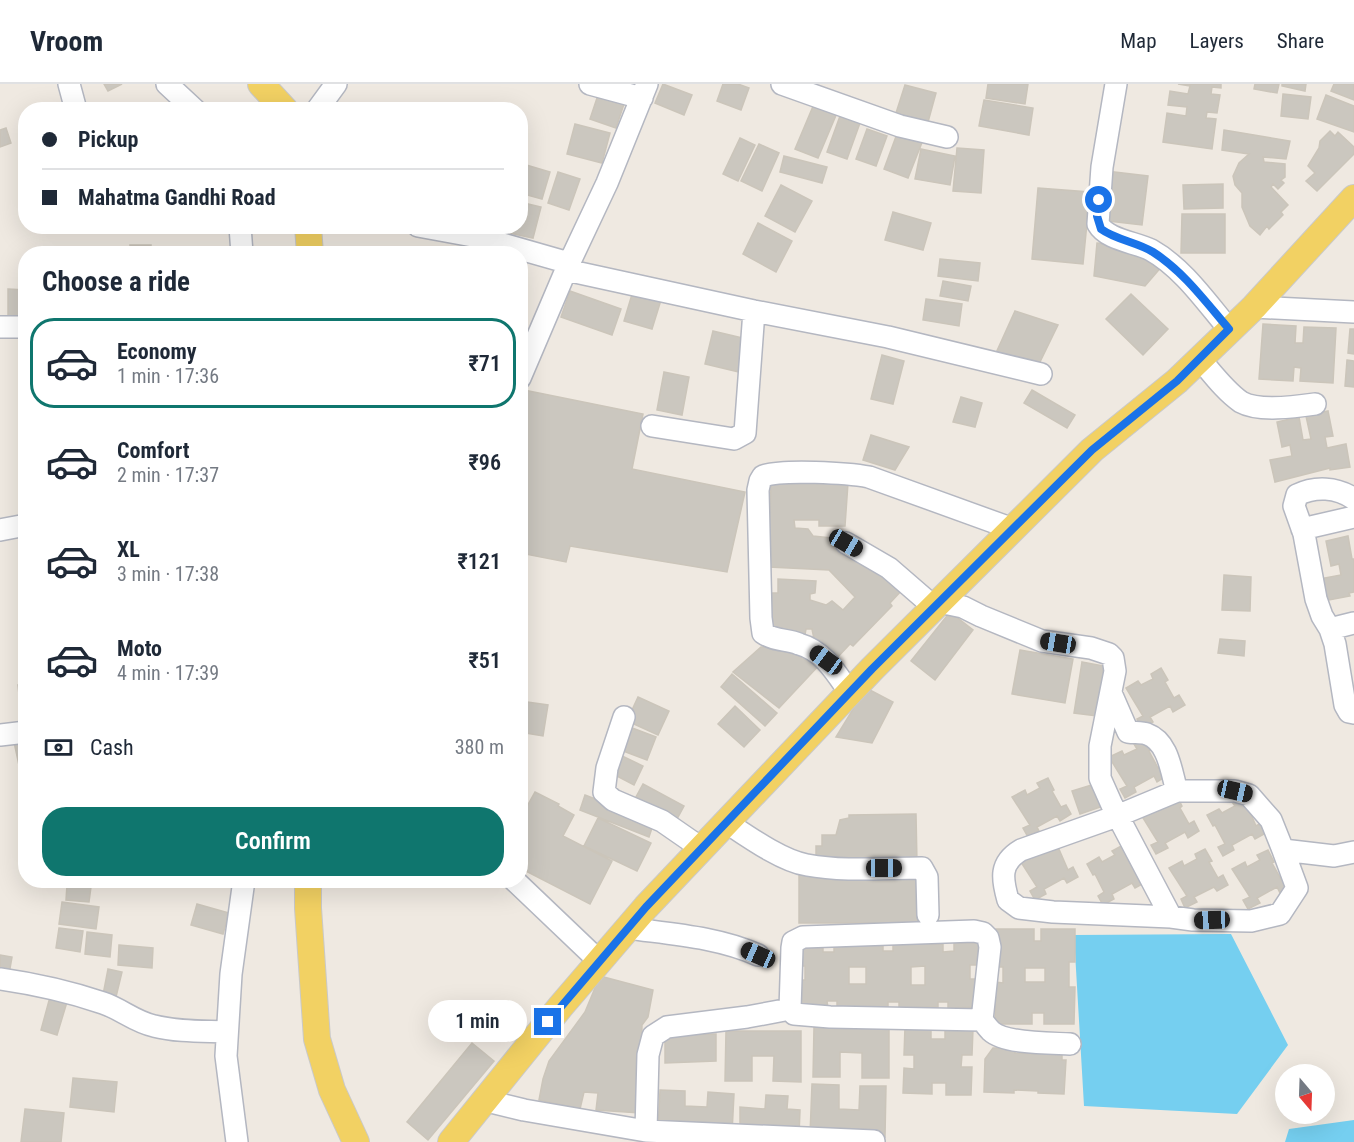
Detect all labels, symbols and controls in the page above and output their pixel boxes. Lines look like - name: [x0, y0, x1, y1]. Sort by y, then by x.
- text: Vroom: [30, 25, 103, 58]
- text: Map: [1120, 29, 1157, 53]
- text: Layers: [1190, 29, 1244, 53]
- text: Share: [1277, 29, 1324, 53]
- text: Pickup: [78, 127, 138, 152]
- text: Mahatma Gandhi Road: [78, 185, 276, 210]
- route start: [1085, 186, 1112, 213]
- text: Choose a ride: [42, 266, 190, 298]
- icon: car: [45, 336, 99, 390]
- text: Economy: [117, 339, 197, 364]
- text: ₹71: [469, 351, 501, 376]
- text: 1 min · 17:36: [117, 364, 219, 388]
- icon: car: [45, 435, 99, 489]
- text: Comfort: [117, 438, 190, 463]
- text: ₹96: [469, 450, 501, 475]
- text: 2 min · 17:37: [117, 463, 219, 487]
- car: [826, 526, 866, 560]
- icon: car: [45, 534, 99, 588]
- text: XL: [117, 537, 140, 562]
- text: ₹121: [457, 549, 501, 574]
- text: 3 min · 17:38: [117, 562, 219, 586]
- car: [1039, 631, 1077, 655]
- icon: car: [45, 633, 99, 687]
- text: Moto: [117, 636, 162, 661]
- car: [806, 642, 846, 678]
- text: ₹51: [469, 648, 501, 673]
- text: 4 min · 17:39: [117, 661, 219, 685]
- icon: cash: [42, 731, 75, 764]
- text: Cash: [90, 735, 134, 760]
- text: 380 m: [455, 735, 504, 759]
- car: [1215, 778, 1255, 804]
- button: Confirm: [42, 807, 504, 876]
- car: [866, 859, 902, 877]
- car: [1194, 910, 1230, 930]
- car: [738, 939, 778, 971]
- callout: 1 min: [428, 1001, 527, 1043]
- route end: [534, 1008, 561, 1035]
- text: 1 min: [455, 1009, 500, 1033]
- north arrow: [1275, 1064, 1335, 1124]
- map controls: [1275, 1064, 1335, 1124]

